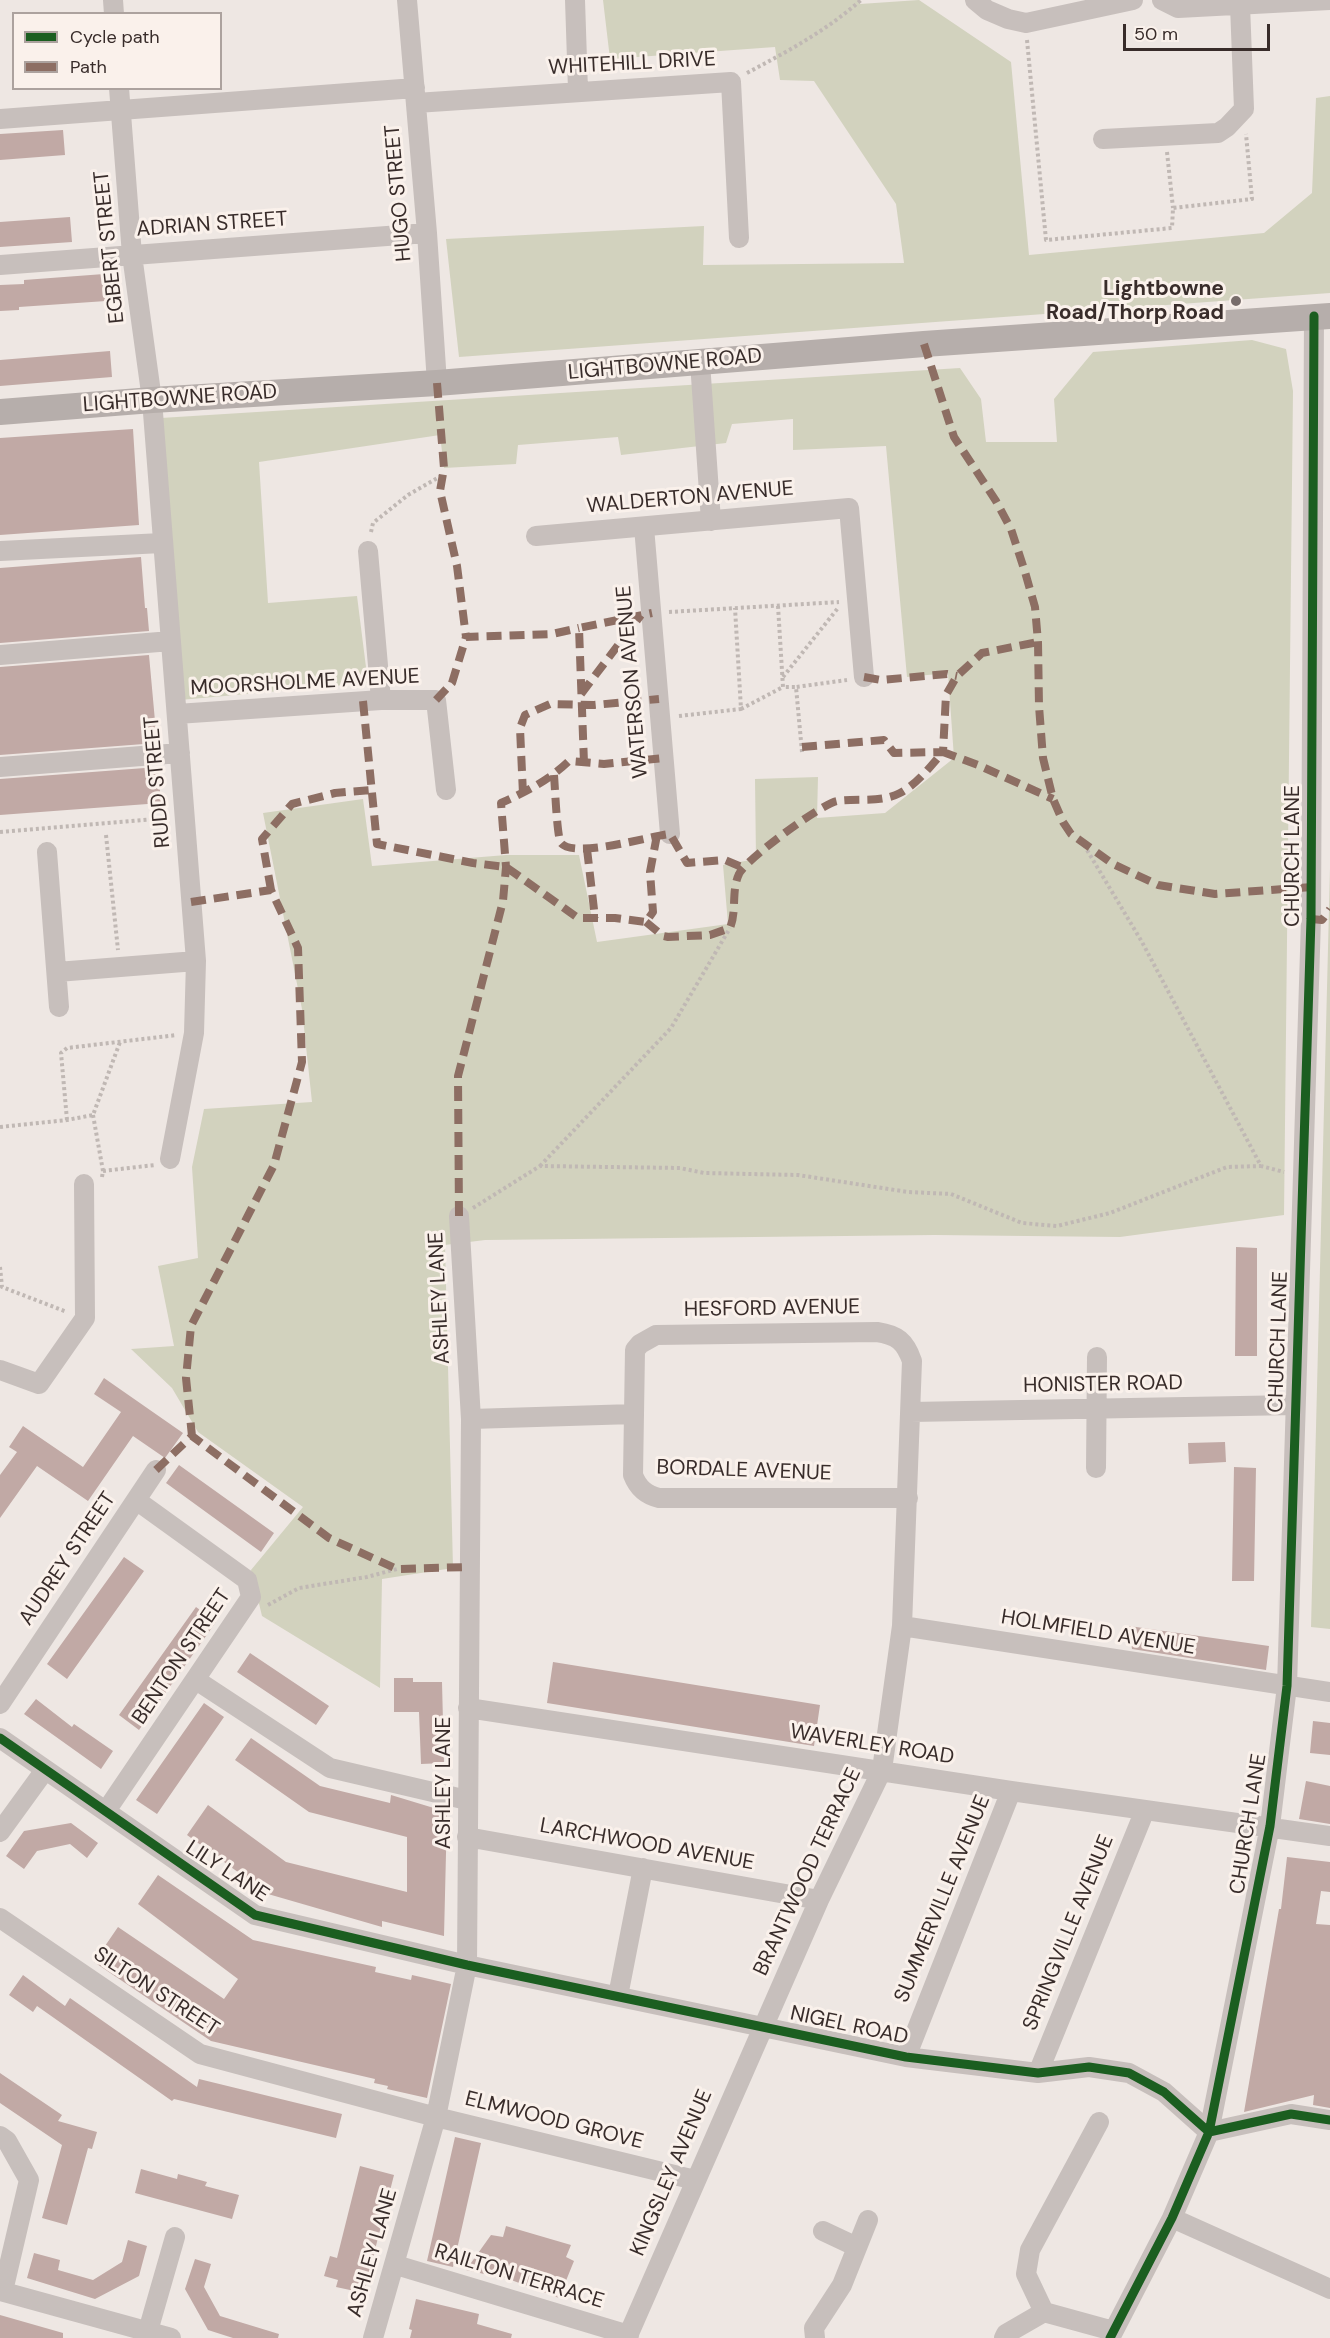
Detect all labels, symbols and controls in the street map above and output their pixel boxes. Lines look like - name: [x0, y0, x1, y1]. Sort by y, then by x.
- legend: [12, 12, 222, 90]
- scale bar: [1126, 12, 1273, 50]
- text: 50 m: [1134, 22, 1178, 46]
- text: Cycle path: [70, 25, 160, 49]
- street label: WHITEHILL DRIVE: [548, 47, 716, 81]
- text: Path: [70, 55, 107, 79]
- street label: HUGO STREET: [380, 123, 418, 263]
- street label: EGBERT STREET: [89, 169, 131, 325]
- street label: ADRIAN STREET: [136, 207, 288, 243]
- place label: Lightbowne Road/Thorp Road: [1046, 276, 1224, 326]
- marker: Lightbowne Road/Thorp Road: [1229, 294, 1243, 308]
- street label: LIGHTBOWNE ROAD: [567, 344, 763, 386]
- street label: LIGHTBOWNE ROAD: [82, 380, 278, 418]
- street label: WALDERTON AVENUE: [585, 476, 795, 520]
- street label: WATERSON AVENUE: [612, 584, 654, 780]
- street label: MOORSHOLME AVENUE: [190, 664, 420, 702]
- street label: RUDD STREET: [140, 715, 176, 849]
- street label: CHURCH LANE: [1280, 785, 1306, 927]
- street label: ASHLEY LANE: [424, 1231, 456, 1365]
- street label: CHURCH LANE: [1264, 1271, 1294, 1413]
- street label: HESFORD AVENUE: [684, 1295, 860, 1323]
- street label: HONISTER ROAD: [1023, 1371, 1183, 1399]
- street label: BORDALE AVENUE: [656, 1455, 832, 1487]
- street label: AUDREY STREET: [14, 1488, 122, 1630]
- street label: BENTON STREET: [127, 1584, 237, 1730]
- street label: HOLMFIELD AVENUE: [999, 1605, 1197, 1661]
- street label: ASHLEY LANE: [431, 1717, 457, 1849]
- street label: WAVERLEY ROAD: [788, 1720, 956, 1770]
- street label: CHURCH LANE: [1225, 1752, 1273, 1896]
- street label: BRANTWOOD TERRACE: [749, 1764, 867, 1980]
- street label: SUMMERVILLE AVENUE: [890, 1792, 996, 2006]
- street label: LARCHWOOD AVENUE: [538, 1814, 756, 1876]
- street label: SPRINGVILLE AVENUE: [1018, 1832, 1120, 2034]
- street label: LILY LANE: [181, 1836, 273, 1908]
- street label: SILTON STREET: [88, 1942, 224, 2042]
- street label: NIGEL ROAD: [788, 2001, 910, 2051]
- street label: KINGSLEY AVENUE: [626, 2086, 718, 2260]
- street label: ELMWOOD GROVE: [462, 2087, 646, 2155]
- street label: ASHLEY LANE: [343, 2186, 403, 2320]
- street label: RAILTON TERRACE: [431, 2239, 607, 2315]

